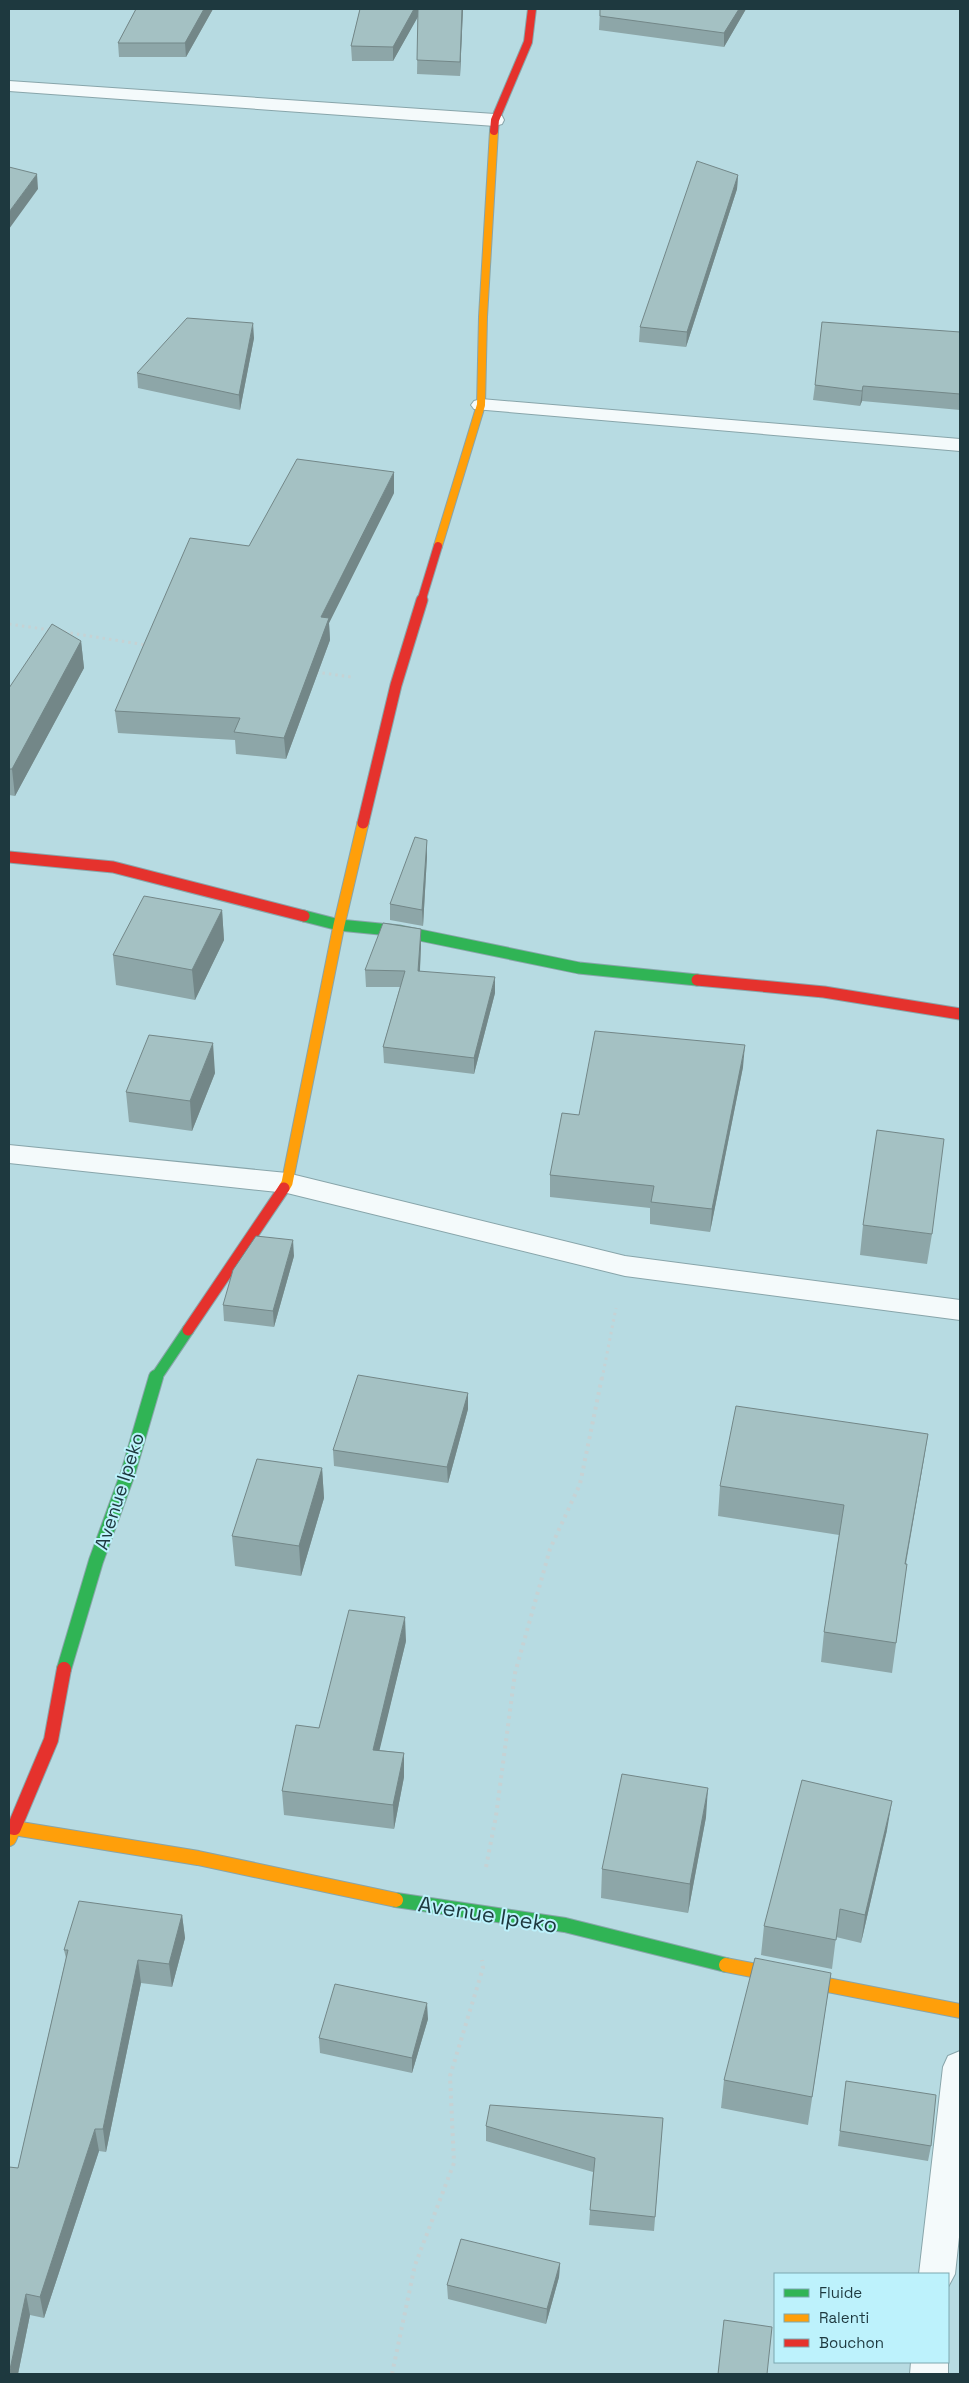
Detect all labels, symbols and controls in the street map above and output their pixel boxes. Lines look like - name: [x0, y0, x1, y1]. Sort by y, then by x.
- street label: Avenue Ipeko: [89, 1429, 150, 1553]
- street label: Avenue Ipeko: [416, 1889, 560, 1939]
- legend: [774, 2273, 949, 2363]
- text: Fluide: [819, 2283, 862, 2302]
- text: Ralenti: [819, 2308, 869, 2327]
- text: Bouchon: [819, 2333, 884, 2352]

